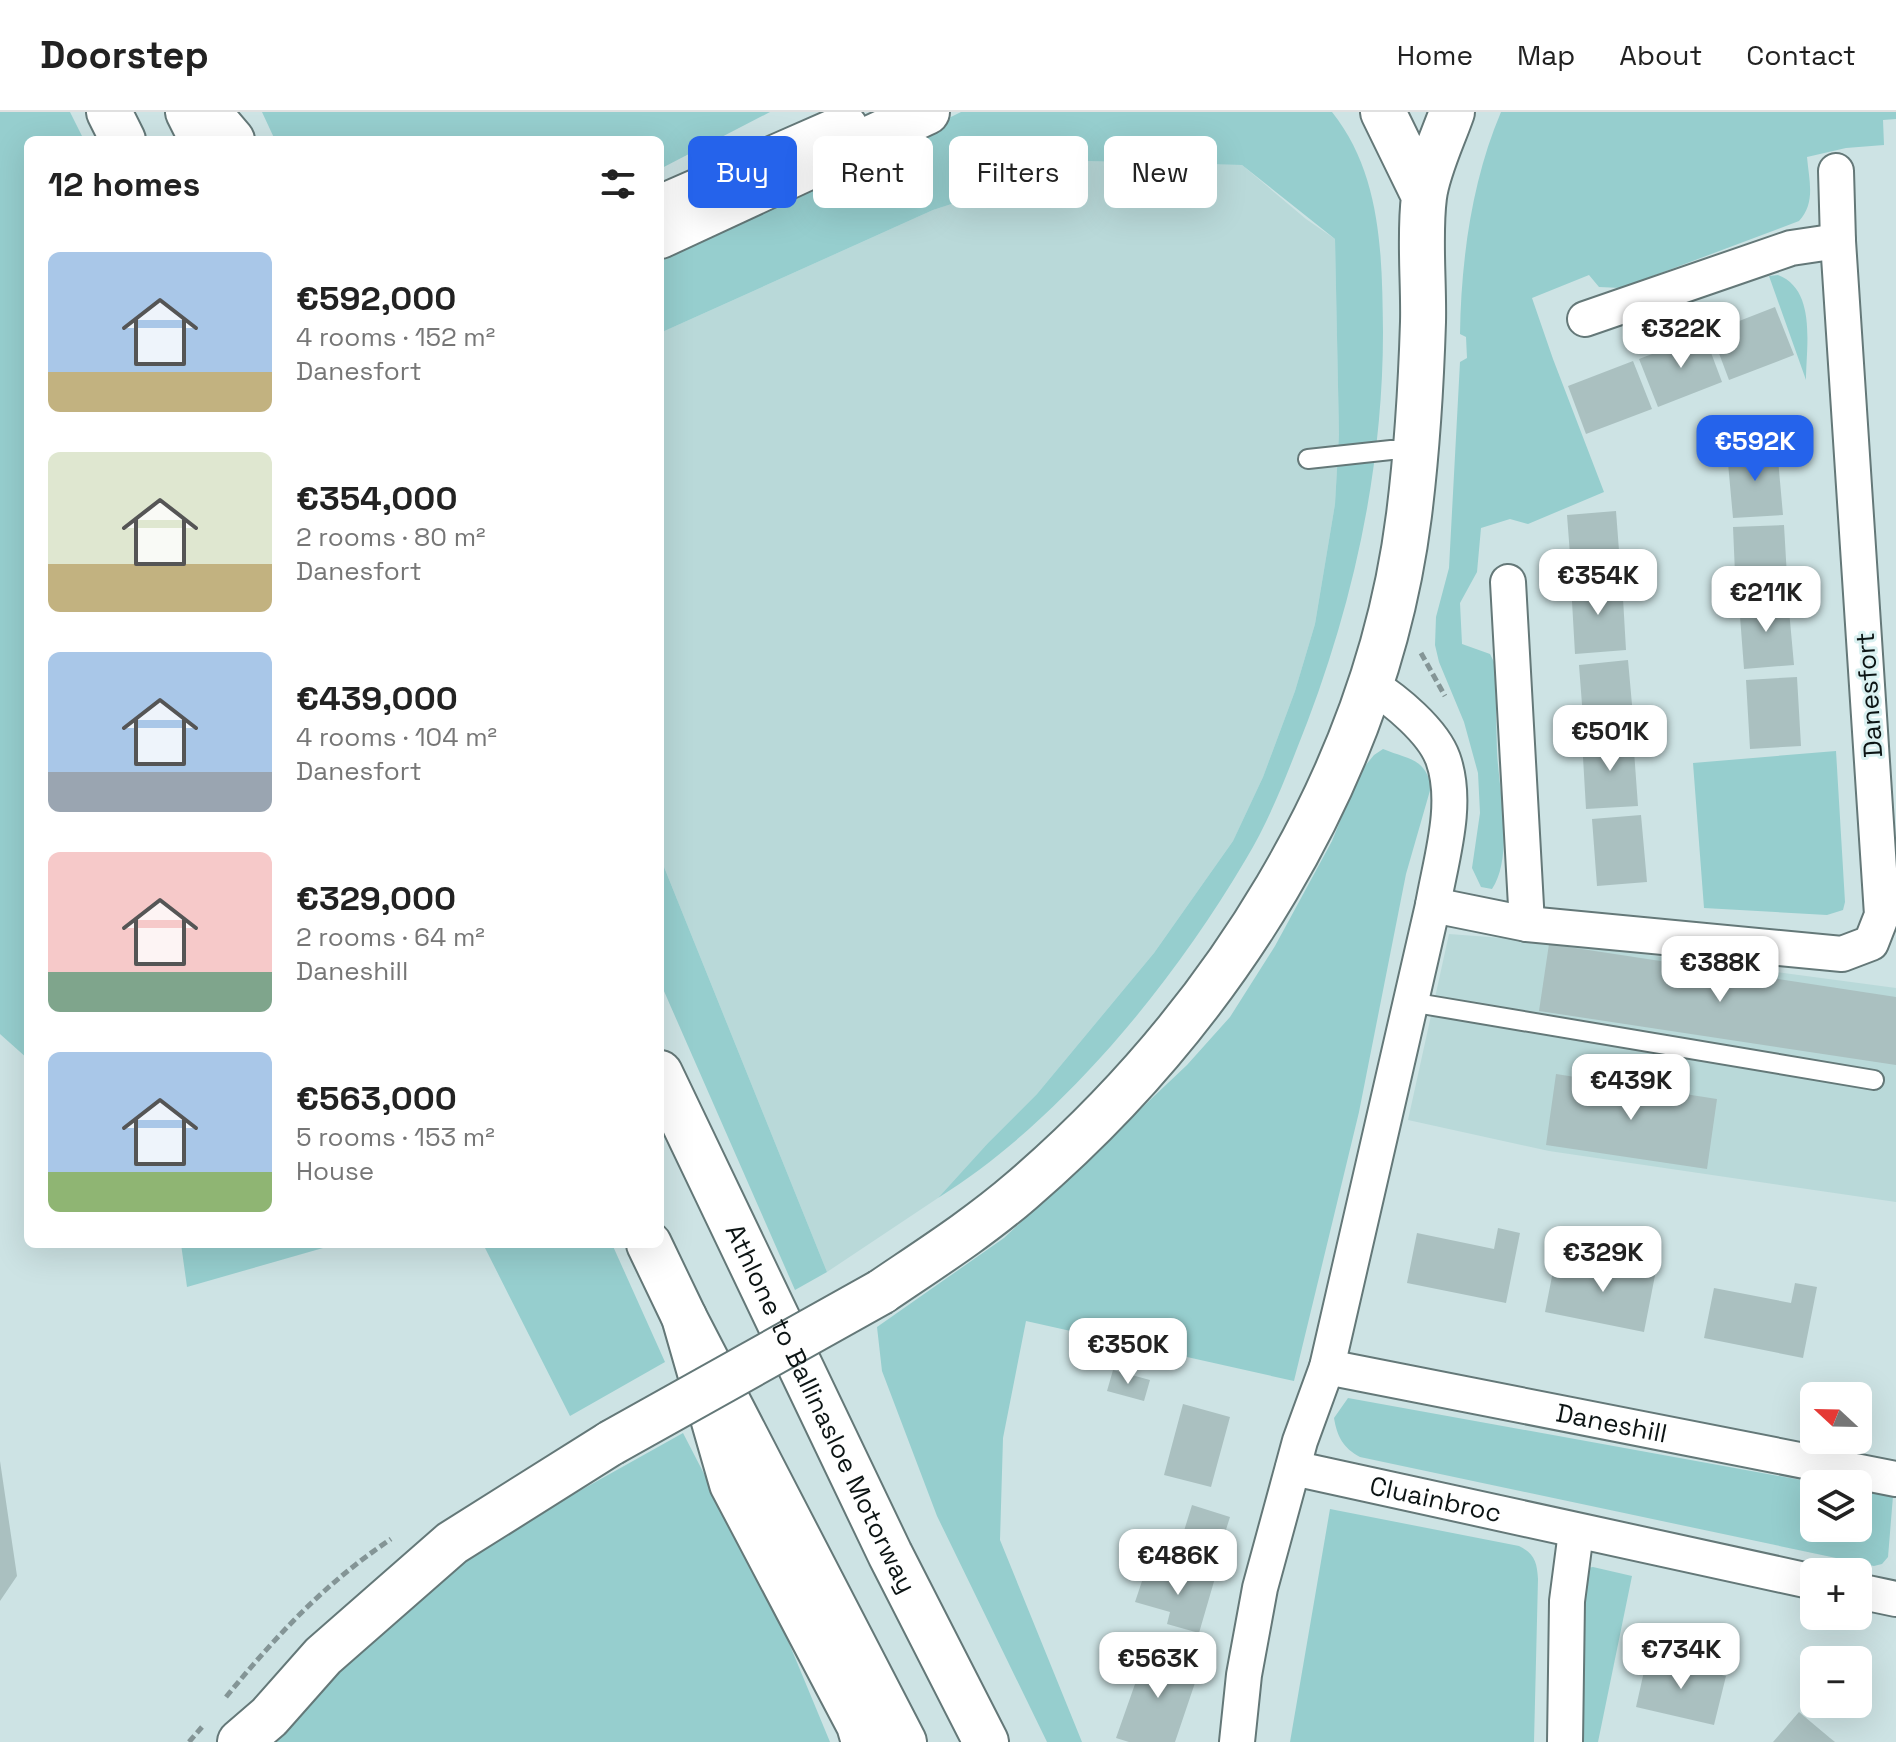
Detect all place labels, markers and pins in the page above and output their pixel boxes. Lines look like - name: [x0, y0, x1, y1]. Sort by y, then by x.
- pin: €322K: [1625, 302, 1737, 370]
- pin: €592K: [1699, 415, 1811, 483]
- pin: €354K: [1542, 549, 1654, 617]
- pin: €211K: [1710, 566, 1822, 634]
- pin: €501K: [1554, 705, 1666, 773]
- pin: €388K: [1664, 936, 1776, 1004]
- pin: €439K: [1575, 1054, 1687, 1122]
- pin: €329K: [1547, 1226, 1659, 1294]
- pin: €350K: [1072, 1318, 1184, 1386]
- pin: €486K: [1122, 1529, 1234, 1597]
- pin: €734K: [1625, 1623, 1737, 1691]
- pin: €563K: [1102, 1632, 1214, 1700]

